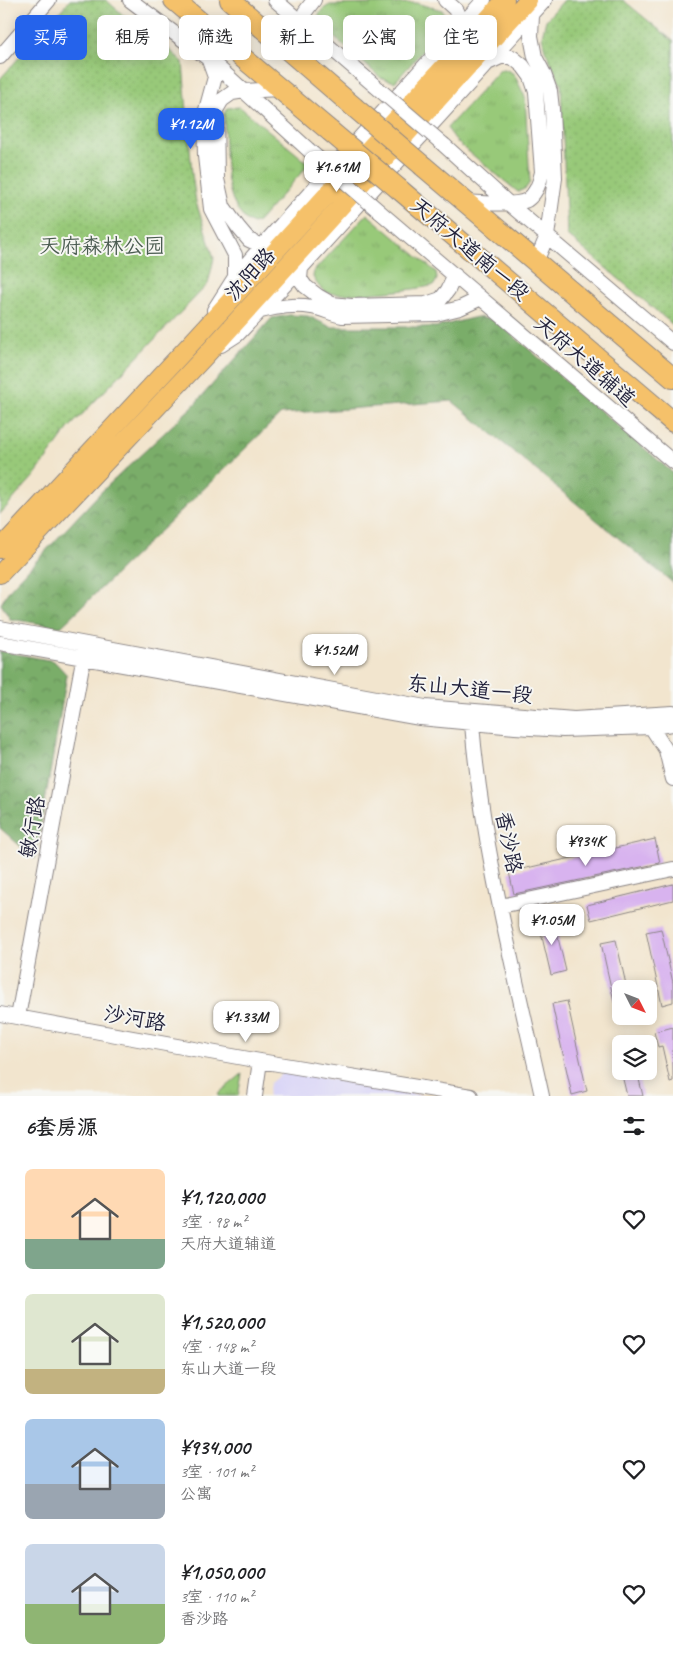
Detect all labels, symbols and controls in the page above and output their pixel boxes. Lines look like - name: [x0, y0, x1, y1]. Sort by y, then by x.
- chip: 买房: [15, 15, 87, 60]
- chip: 租房: [97, 15, 169, 60]
- chip: 筛选: [179, 15, 251, 60]
- chip: 新上: [261, 15, 333, 60]
- chip: 公寓: [343, 15, 415, 60]
- chip: 住宅: [425, 15, 497, 60]
- pin: ¥1.12M: [150, 108, 232, 150]
- text: ¥1.12M: [169, 114, 213, 134]
- pin: ¥1.61M: [296, 150, 378, 193]
- text: ¥1.61M: [315, 157, 359, 177]
- street label: 天府大道南一段: [405, 192, 535, 306]
- park label: 天府森林公园: [39, 233, 165, 259]
- street label: 沈阳路: [219, 242, 281, 306]
- street label: 天府大道辅道: [529, 310, 641, 412]
- pin: ¥1.52M: [294, 634, 376, 676]
- text: ¥1.52M: [313, 640, 357, 660]
- street label: 东山大道一段: [406, 669, 534, 709]
- street label: 敏行路: [14, 794, 50, 860]
- street label: 香沙路: [490, 809, 528, 875]
- pin: ¥934K: [551, 824, 621, 867]
- text: ¥934K: [568, 831, 604, 851]
- pin: ¥1.05M: [511, 904, 593, 946]
- text: ¥1.05M: [530, 910, 574, 930]
- north arrow: [612, 980, 658, 1025]
- map controls: [612, 980, 657, 1080]
- street label: 沙河路: [102, 1000, 168, 1036]
- pin: ¥1.33M: [205, 1000, 287, 1043]
- text: ¥1.33M: [224, 1007, 268, 1027]
- button: layers: [612, 1035, 657, 1080]
- icon: filters: [620, 1112, 648, 1140]
- text: 6套房源: [25, 1114, 98, 1140]
- text: ¥1,120,000: [180, 1184, 264, 1210]
- icon: home: [65, 1189, 125, 1249]
- icon: heart: [620, 1205, 648, 1233]
- text: 3室 · 98 m²: [180, 1212, 246, 1232]
- text: 天府大道辅道: [180, 1234, 276, 1254]
- text: ¥1,520,000: [180, 1309, 264, 1335]
- icon: home: [65, 1314, 125, 1374]
- icon: heart: [620, 1330, 648, 1358]
- text: 4室 · 148 m²: [180, 1337, 254, 1357]
- text: 东山大道一段: [180, 1359, 276, 1379]
- text: ¥934,000: [180, 1434, 250, 1460]
- icon: home: [65, 1439, 125, 1499]
- icon: heart: [620, 1455, 648, 1483]
- text: 3室 · 101 m²: [180, 1462, 254, 1482]
- text: 公寓: [180, 1484, 212, 1504]
- text: ¥1,050,000: [180, 1559, 264, 1585]
- icon: home: [65, 1564, 125, 1624]
- icon: heart: [620, 1580, 648, 1608]
- text: 3室 · 110 m²: [180, 1587, 254, 1607]
- text: 香沙路: [180, 1609, 228, 1629]

